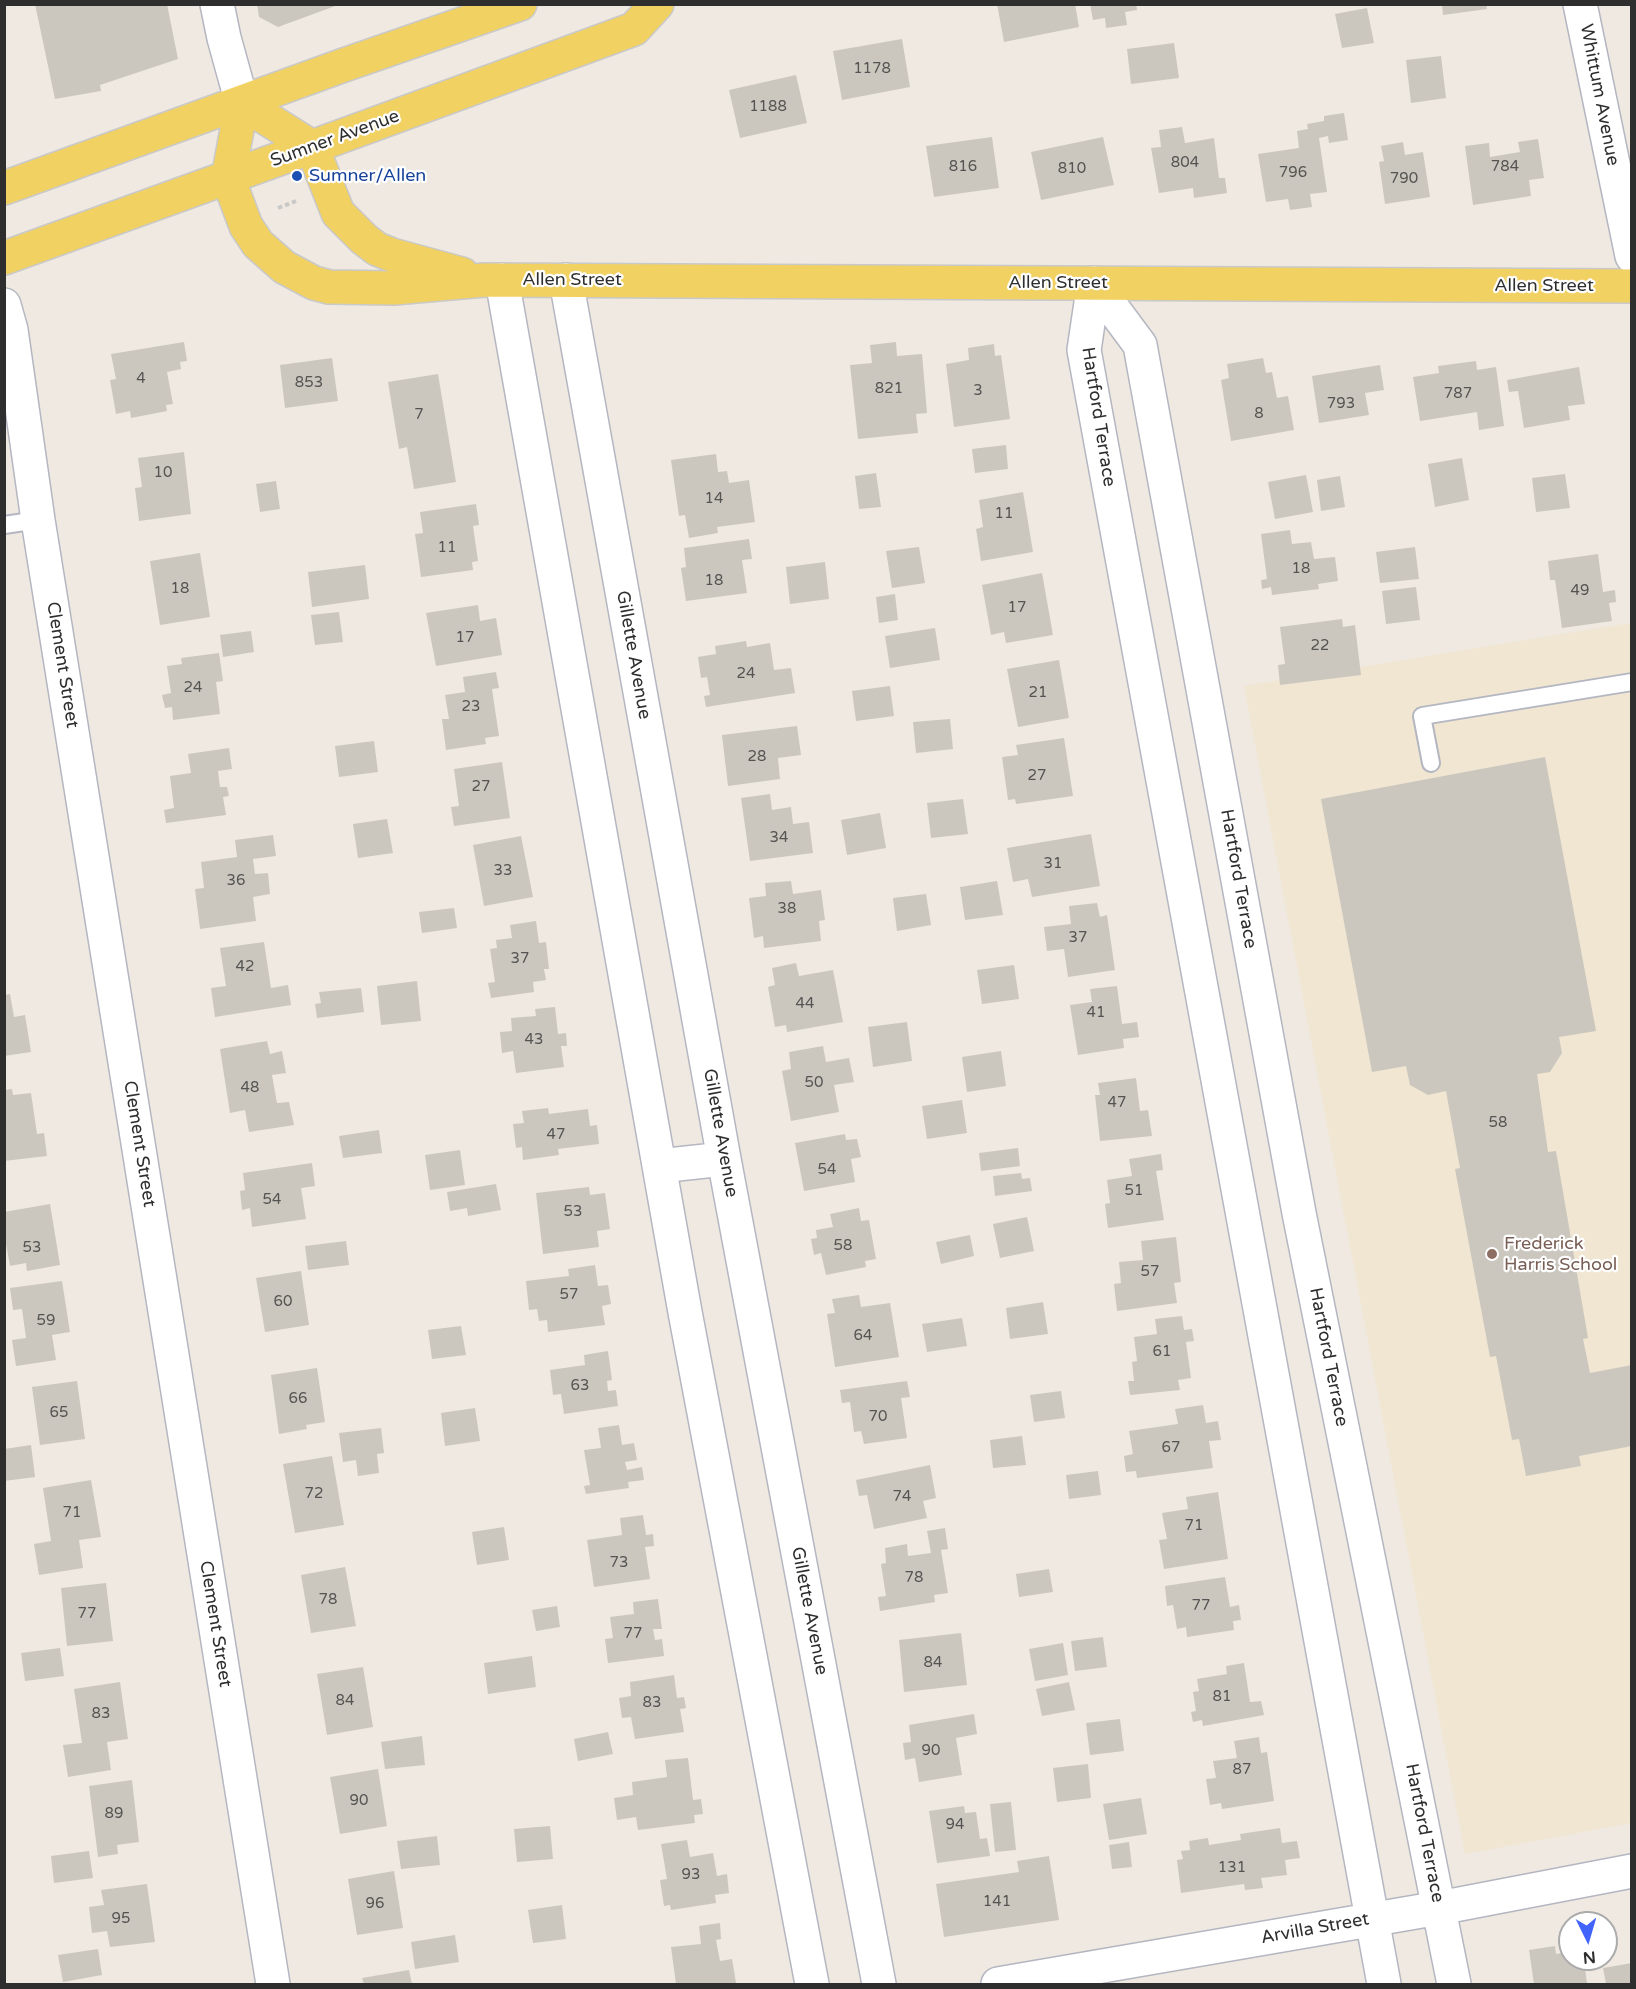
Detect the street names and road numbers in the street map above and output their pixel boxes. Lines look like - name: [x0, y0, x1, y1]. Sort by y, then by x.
- street label: Whittum Avenue: [1575, 22, 1623, 168]
- street label: Sumner Avenue: [268, 106, 402, 172]
- street label: Allen Street: [522, 269, 622, 291]
- street label: Allen Street: [1008, 272, 1108, 294]
- street label: Allen Street: [1494, 275, 1594, 297]
- street label: Hartford Terrace: [1076, 346, 1120, 488]
- street label: Gillette Avenue: [611, 589, 655, 721]
- street label: Clement Street: [41, 600, 83, 730]
- street label: Hartford Terrace: [1215, 808, 1261, 950]
- street label: Gillette Avenue: [698, 1067, 742, 1199]
- street label: Clement Street: [118, 1079, 160, 1209]
- street label: Hartford Terrace: [1304, 1286, 1352, 1428]
- street label: Gillette Avenue: [786, 1545, 832, 1677]
- street label: Clement Street: [194, 1559, 236, 1689]
- street label: Hartford Terrace: [1400, 1762, 1448, 1904]
- street label: Arvilla Street: [1259, 1909, 1371, 1949]

